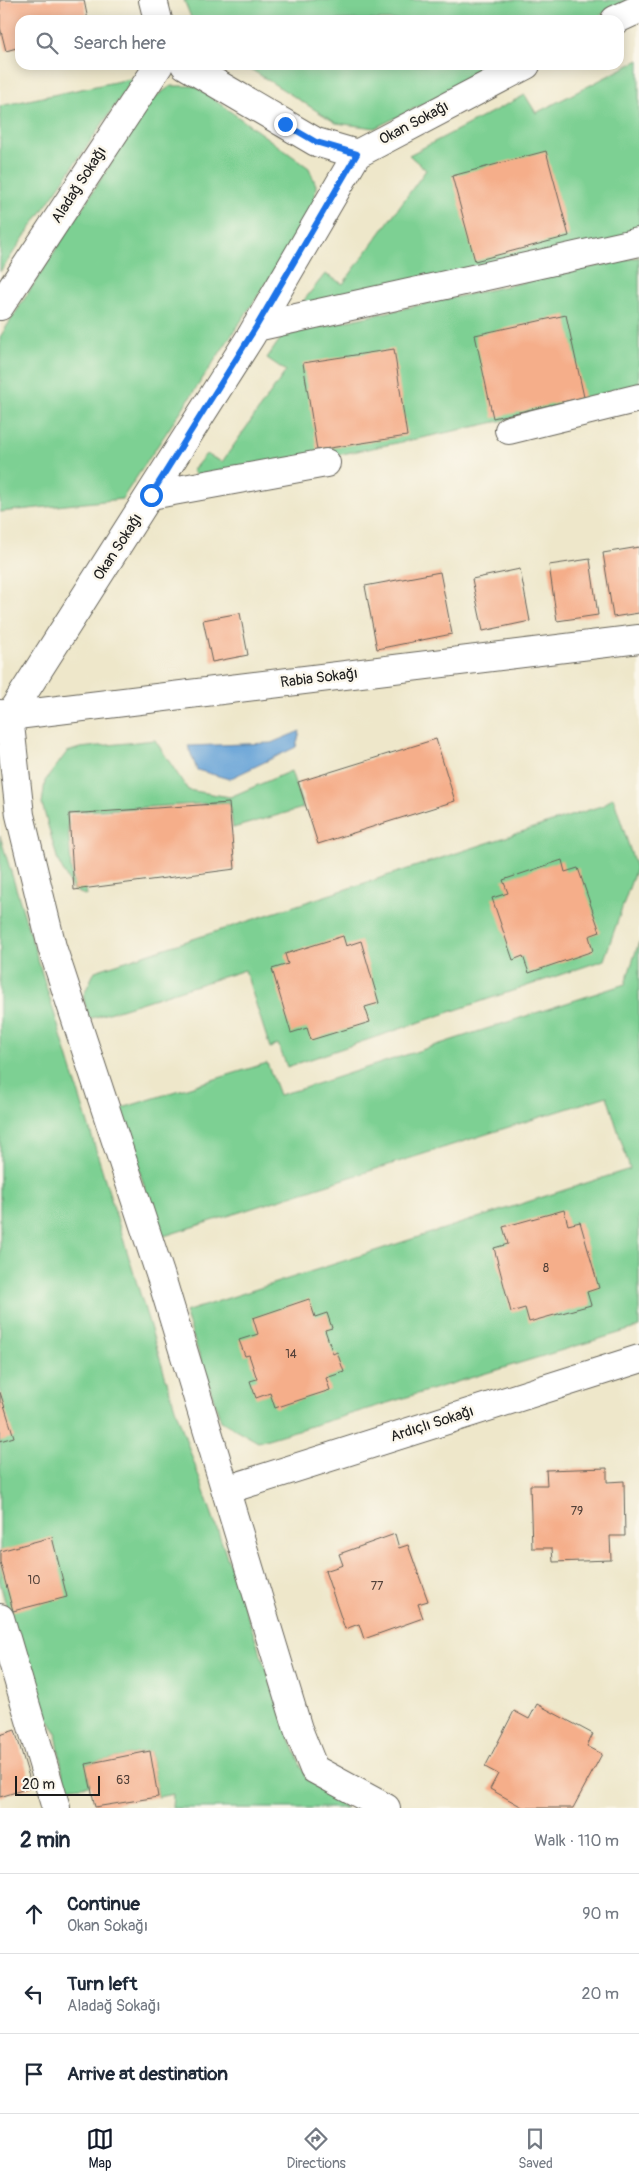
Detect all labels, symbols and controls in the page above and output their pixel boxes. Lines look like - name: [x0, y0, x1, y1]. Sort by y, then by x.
- search box: [15, 15, 624, 70]
- icon: search: [33, 29, 61, 57]
- text: Search here: [73, 31, 166, 55]
- street label: Okan Sokağı: [376, 97, 452, 149]
- route end: [274, 113, 297, 136]
- street label: Aladağ Sokağı: [47, 143, 111, 227]
- route start: [140, 484, 163, 507]
- street label: Okan Sokağı: [89, 510, 147, 584]
- street label: Rabia Sokağı: [279, 664, 359, 692]
- house number: 8: [543, 1261, 549, 1276]
- house number: 14: [285, 1347, 297, 1362]
- street label: Ardıçlı Sokağı: [388, 1402, 476, 1446]
- house number: 79: [571, 1504, 583, 1519]
- house number: 10: [28, 1573, 40, 1588]
- house number: 77: [371, 1579, 384, 1594]
- scale bar: [15, 1773, 100, 1796]
- house number: 63: [116, 1773, 130, 1788]
- text: 20 m: [22, 1776, 55, 1793]
- text: 2 min: [20, 1827, 70, 1854]
- text: Walk · 110 m: [534, 1831, 619, 1851]
- text: Continue: [67, 1892, 140, 1916]
- icon: ahead: [20, 1900, 48, 1928]
- text: 90 m: [582, 1904, 619, 1924]
- text: Okan Sokağı: [67, 1916, 148, 1936]
- text: Turn left: [67, 1972, 137, 1996]
- icon: left: [20, 1980, 48, 2008]
- text: 20 m: [581, 1984, 619, 2004]
- text: Aladağ Sokağı: [67, 1996, 160, 2016]
- icon: arrive: [20, 2060, 48, 2088]
- text: Arrive at destination: [67, 2062, 228, 2086]
- tab: Map: [86, 2125, 114, 2172]
- tab: Directions: [286, 2125, 346, 2172]
- tab: Saved: [518, 2125, 553, 2172]

